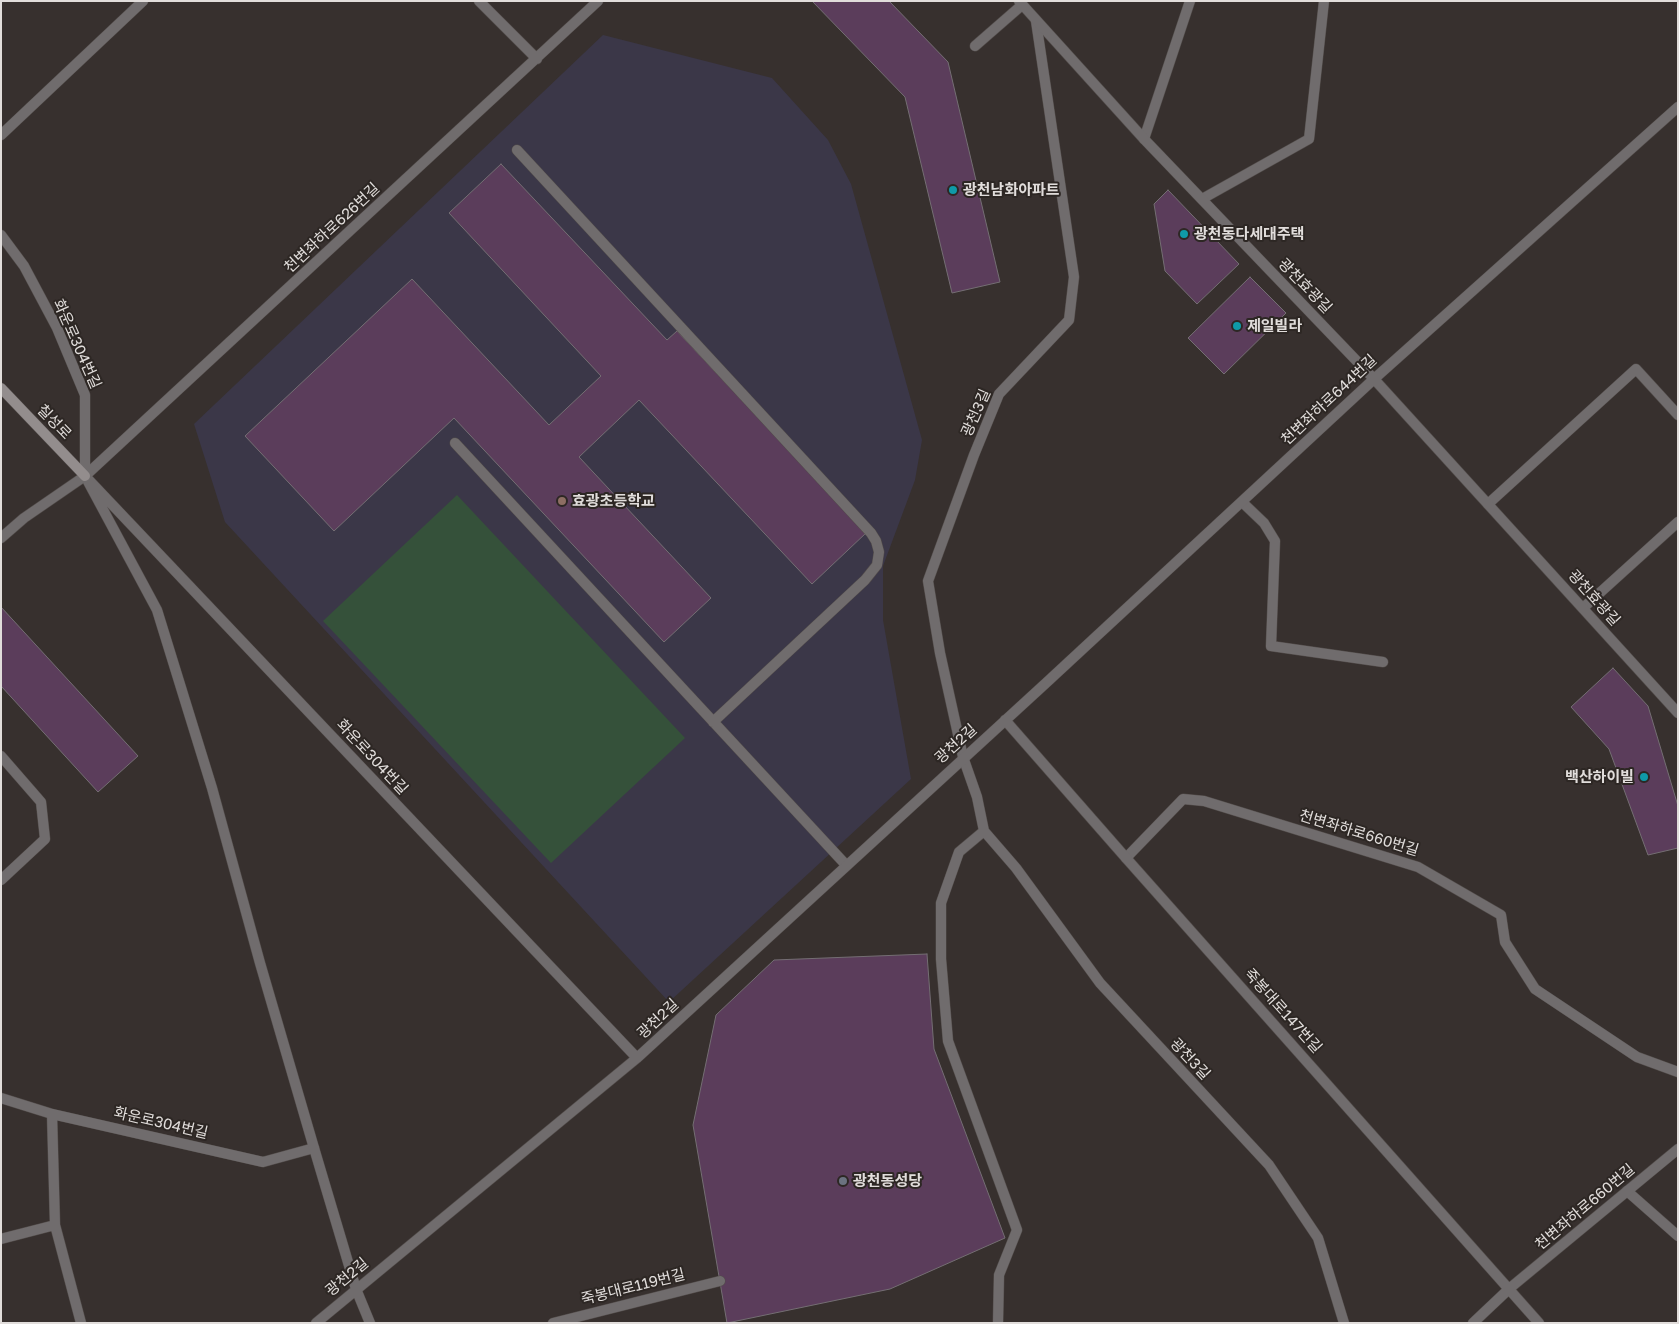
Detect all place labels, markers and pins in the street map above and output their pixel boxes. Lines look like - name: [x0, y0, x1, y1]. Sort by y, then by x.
- place label: 광천남화아파트: [963, 181, 1060, 199]
- marker: 광천남화아파트: [947, 184, 959, 196]
- place label: 광천동다세대주택: [1194, 225, 1304, 243]
- marker: 광천동다세대주택: [1178, 228, 1190, 240]
- place label: 제일빌라: [1247, 317, 1302, 335]
- marker: 제일빌라: [1231, 320, 1243, 332]
- place label: 효광초등학교: [572, 492, 655, 510]
- marker: 효광초등학교: [556, 495, 568, 507]
- place label: 백산하이빌: [1565, 768, 1634, 786]
- marker: 백산하이빌: [1638, 771, 1650, 783]
- place label: 광천동성당: [853, 1172, 922, 1190]
- marker: 광천동성당: [837, 1175, 849, 1187]

